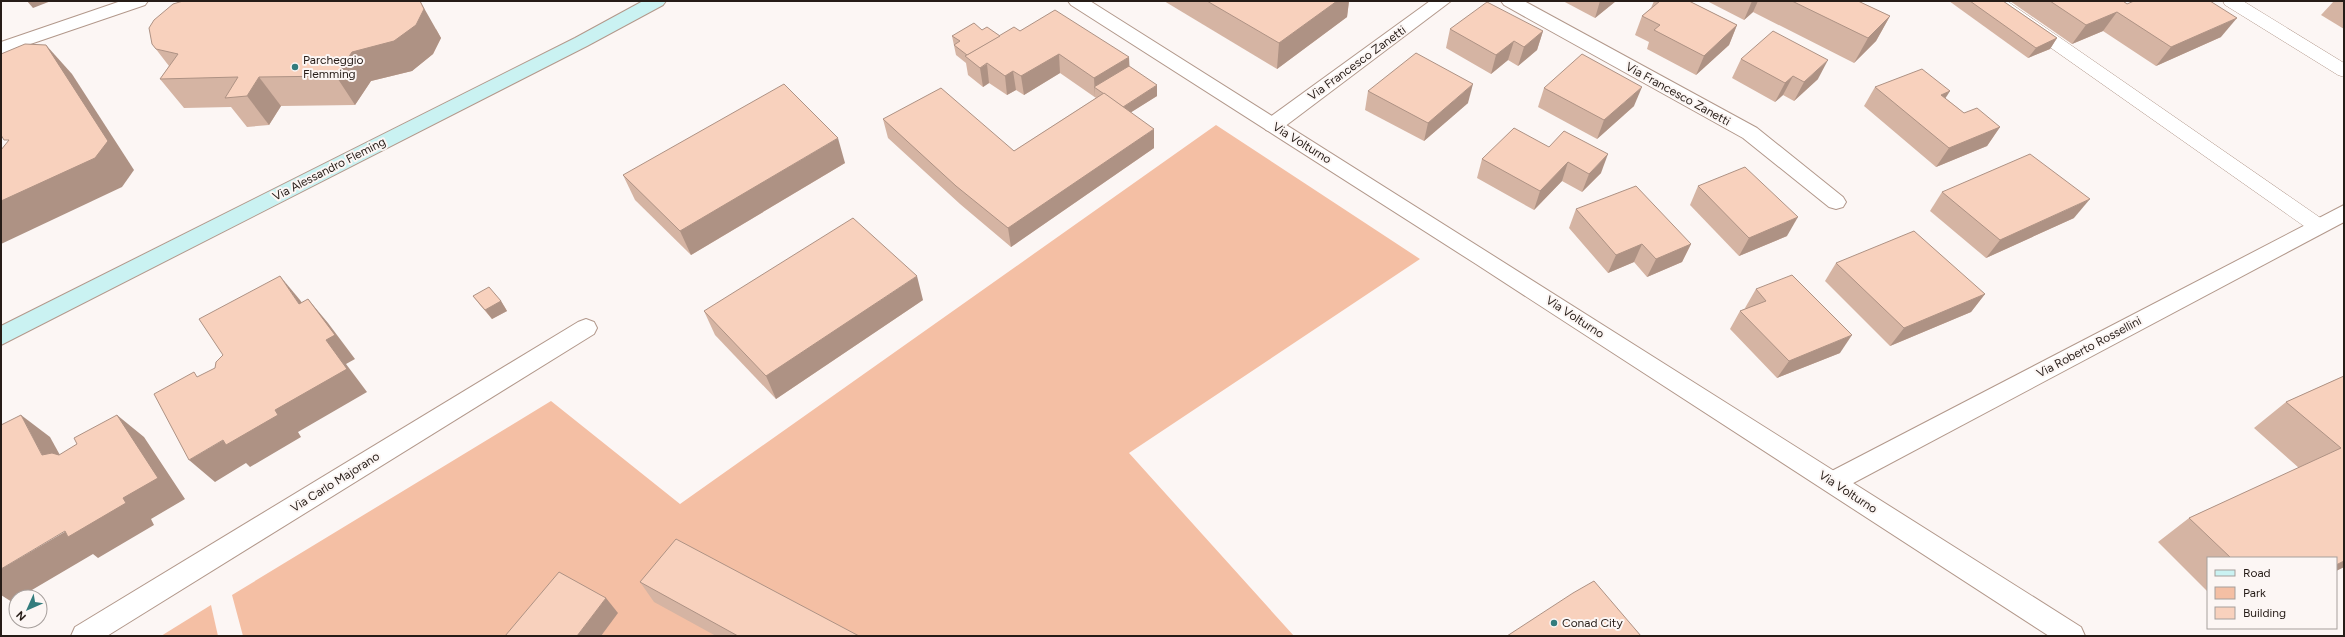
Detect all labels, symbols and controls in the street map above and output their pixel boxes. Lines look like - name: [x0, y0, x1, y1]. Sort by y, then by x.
- street label: Via Francesco Zanetti: [1305, 23, 1409, 103]
- place label: Parcheggio Flemming: [303, 53, 364, 81]
- street label: Via Francesco Zanetti: [1623, 59, 1733, 129]
- marker: Parcheggio Flemming: [290, 62, 300, 72]
- street label: Via Volturno: [1270, 119, 1334, 167]
- street label: Via Alessandro Fleming: [270, 134, 388, 204]
- street label: Via Volturno: [1543, 293, 1607, 341]
- street label: Via Roberto Rossellini: [2034, 313, 2144, 381]
- street label: Via Carlo Majorano: [288, 449, 382, 515]
- street label: Via Volturno: [1816, 468, 1880, 516]
- legend: [2207, 557, 2337, 629]
- text: Road: [2243, 566, 2271, 580]
- text: Park: [2243, 586, 2266, 600]
- north arrow: [8, 589, 48, 629]
- text: Building: [2243, 606, 2286, 620]
- text: N: [14, 608, 29, 623]
- place label: Conad City: [1562, 616, 1623, 630]
- marker: Conad City: [1549, 618, 1559, 628]

